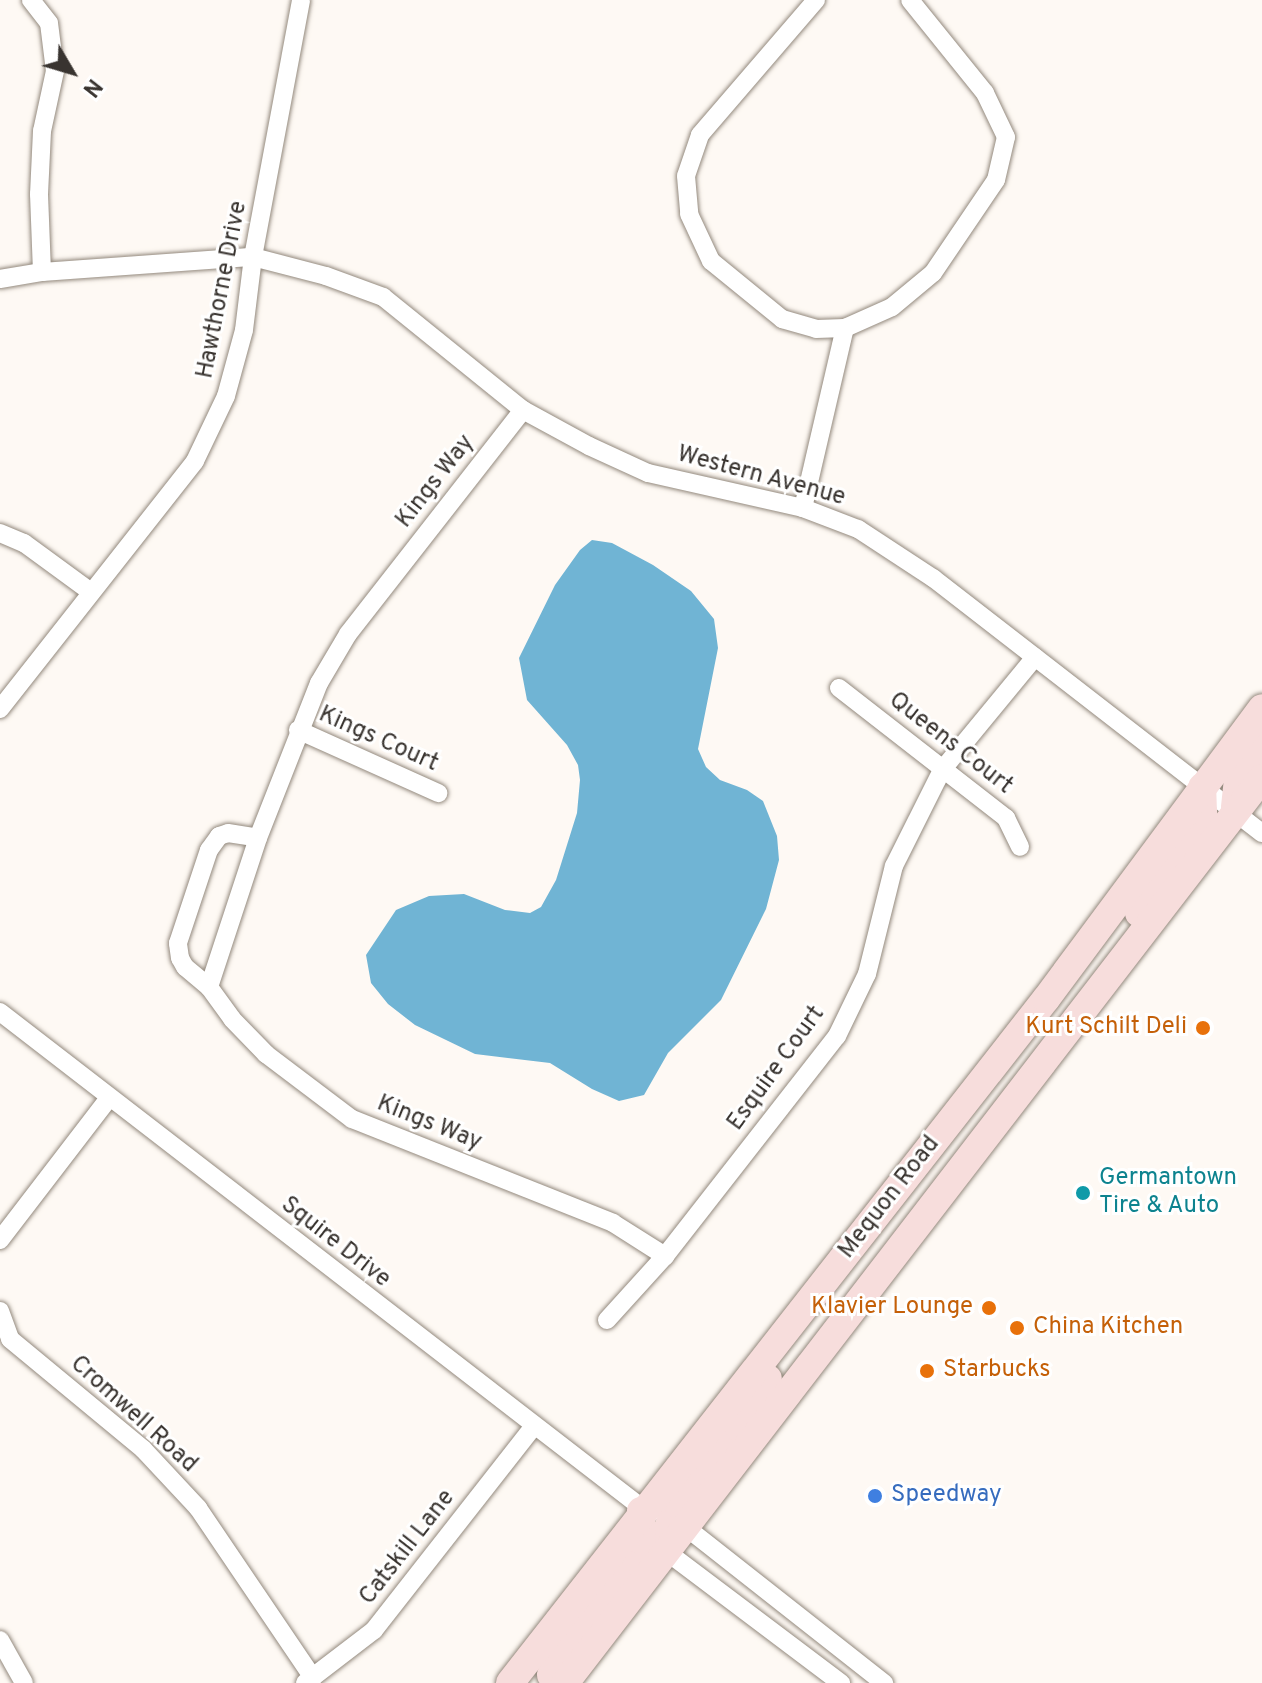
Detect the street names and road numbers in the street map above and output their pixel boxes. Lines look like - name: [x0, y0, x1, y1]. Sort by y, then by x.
- street label: Hawthorne Drive: [192, 199, 254, 381]
- street label: Kings Way: [390, 429, 482, 535]
- street label: Western Avenue: [673, 441, 849, 513]
- street label: Queens Court: [882, 687, 1018, 801]
- street label: Kings Court: [314, 701, 442, 779]
- street label: Esquire Court: [722, 1001, 832, 1137]
- street label: Kings Way: [372, 1090, 486, 1158]
- street label: Mequon Road: [833, 1131, 947, 1265]
- street label: Squire Drive: [274, 1191, 396, 1295]
- street label: Cromwell Road: [63, 1350, 203, 1480]
- street label: Catskill Lane: [354, 1485, 462, 1611]

